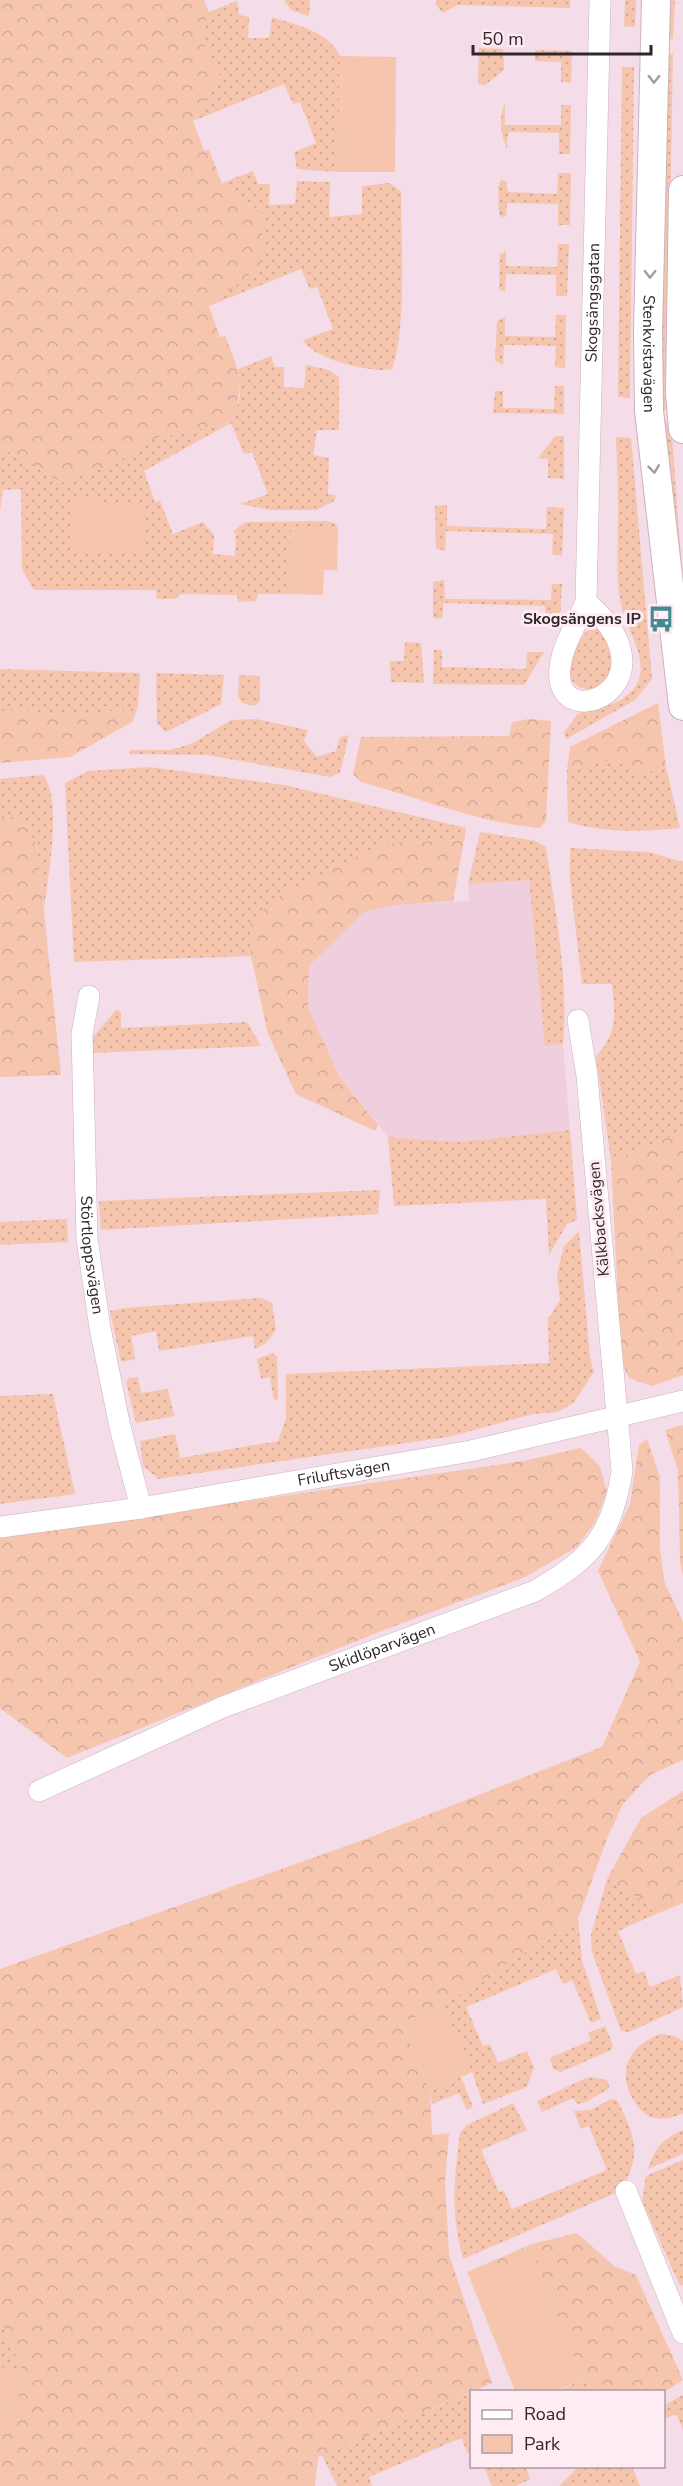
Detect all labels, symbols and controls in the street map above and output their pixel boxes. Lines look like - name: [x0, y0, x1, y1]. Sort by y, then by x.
- scale bar: [473, 18, 652, 56]
- text: 50 m: [482, 27, 524, 51]
- one-way arrow: [648, 75, 660, 84]
- street label: Skogsängsgatan: [581, 243, 605, 363]
- one-way arrow: [643, 270, 656, 279]
- street label: Stenkvistavägen: [637, 295, 660, 413]
- one-way arrow: [648, 465, 660, 474]
- bus stop icon: Skogsängens IP: [646, 604, 676, 634]
- place label: Skogsängens IP: [523, 608, 641, 630]
- street label: Kälkbacksvägen: [583, 1161, 615, 1277]
- street label: Störtloppsvägen: [75, 1195, 109, 1316]
- street label: Friluftsvägen: [296, 1454, 392, 1492]
- street label: Skidlöparvägen: [326, 1618, 438, 1678]
- legend: [470, 2390, 665, 2468]
- text: Road: [524, 2402, 566, 2426]
- text: Park: [524, 2432, 561, 2456]

